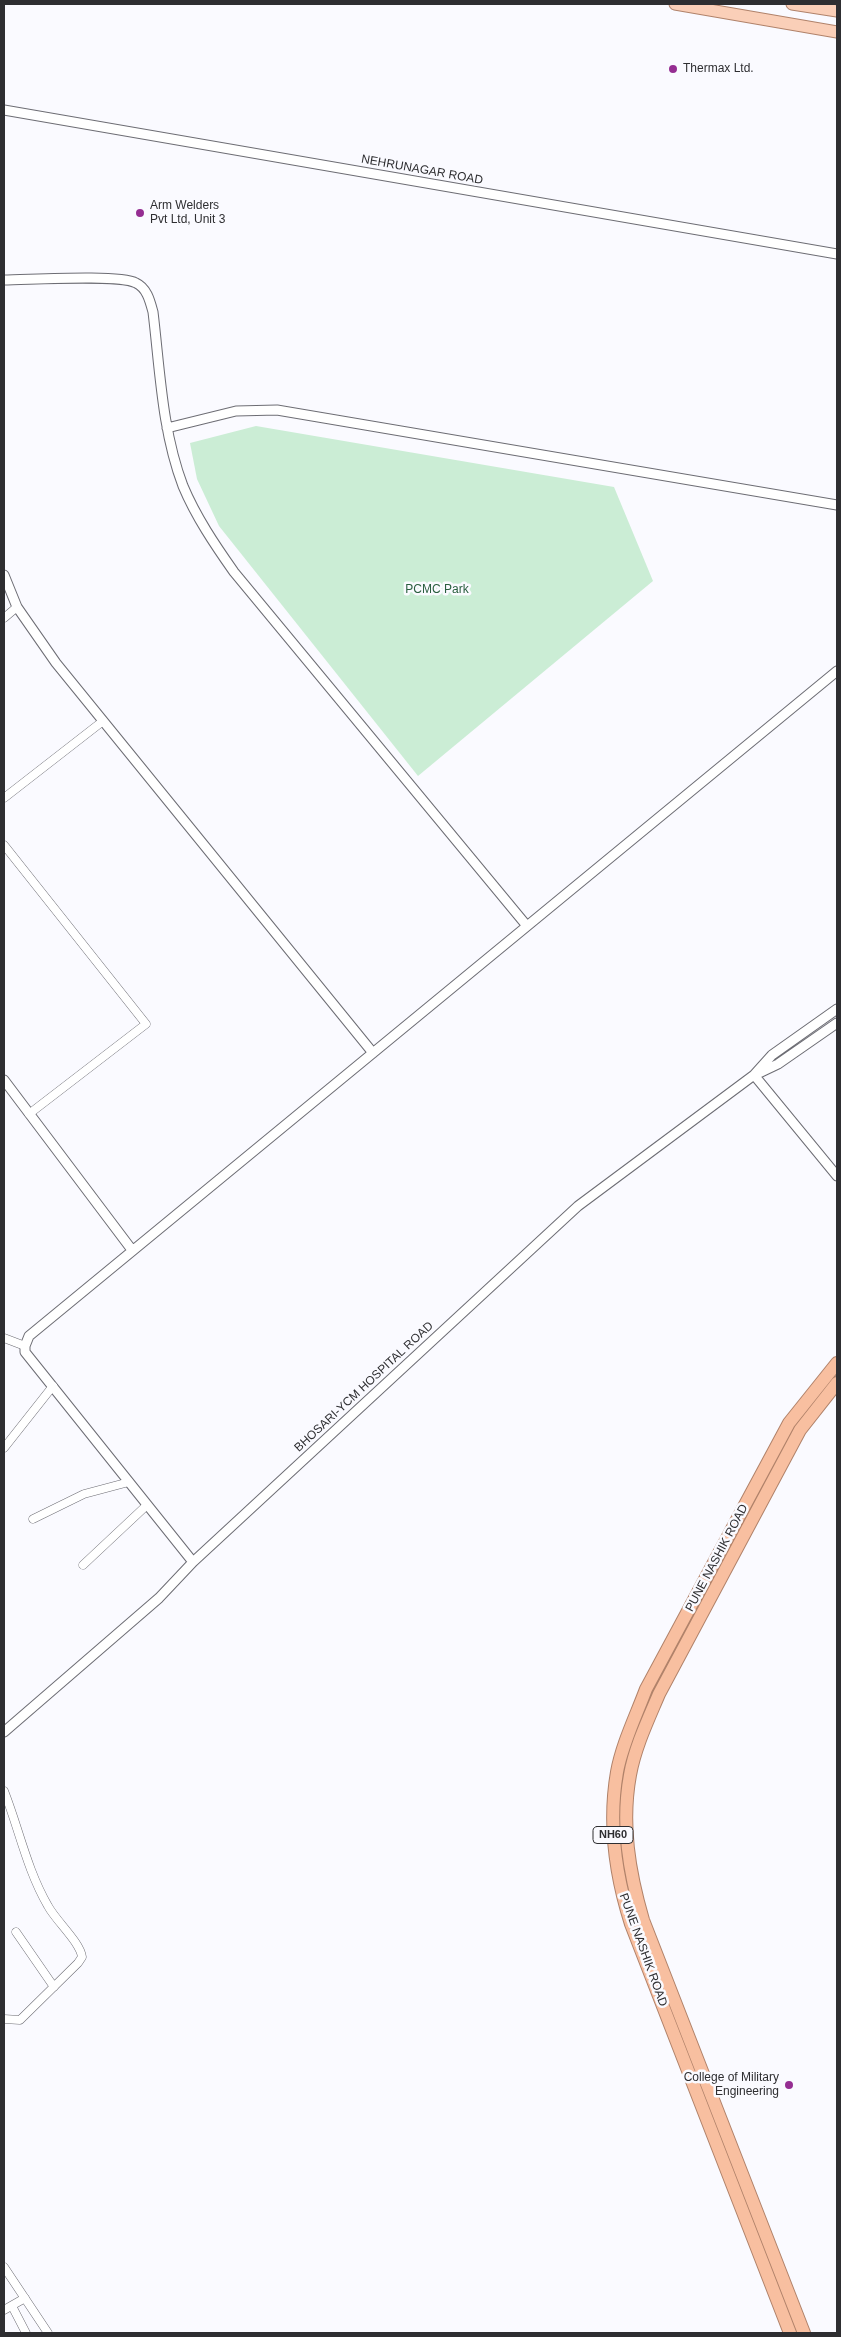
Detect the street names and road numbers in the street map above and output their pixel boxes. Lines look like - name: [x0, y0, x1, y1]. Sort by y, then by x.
- street label: NEHRUNAGAR ROAD: [360, 152, 484, 188]
- street label: BHOSARI-YCM HOSPITAL ROAD: [292, 1319, 436, 1455]
- street label: PUNE NASHIK ROAD: [683, 1502, 751, 1614]
- road number: NH60: [593, 1826, 633, 1844]
- street label: PUNE NASHIK ROAD: [616, 1891, 670, 2009]

